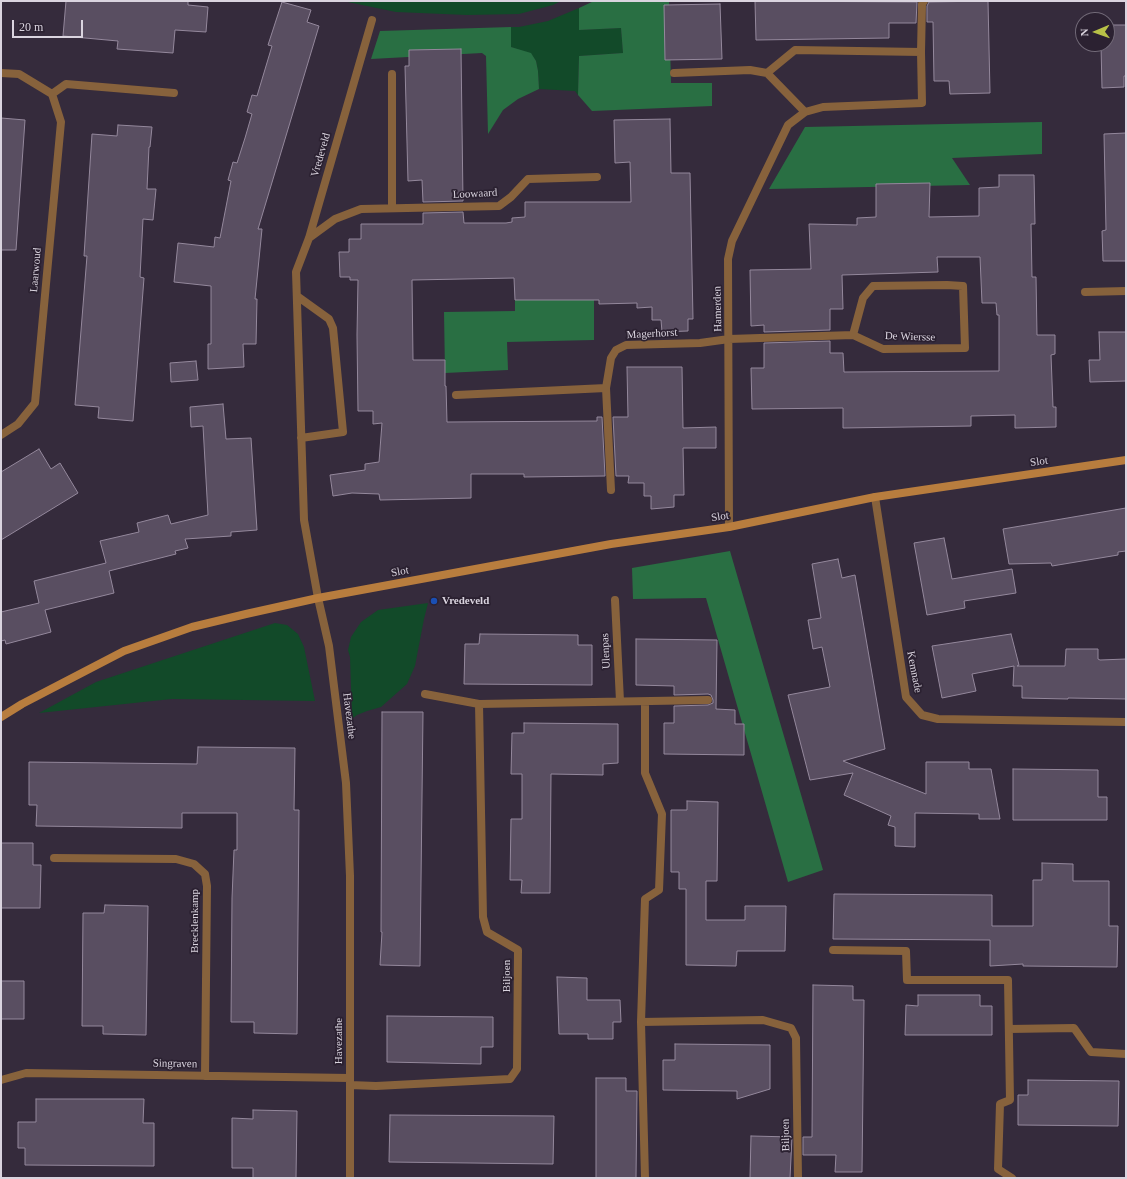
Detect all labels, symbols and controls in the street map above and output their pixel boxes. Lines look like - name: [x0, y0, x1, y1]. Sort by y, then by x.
- scale bar: [14, 12, 85, 38]
- north arrow: [1075, 12, 1115, 52]
- text: 20 m: [19, 20, 43, 34]
- text: N: [1078, 28, 1090, 37]
- street label: Vredeveld: [308, 131, 334, 179]
- street label: Loowaard: [452, 186, 498, 202]
- street label: Laarwoud: [27, 247, 45, 293]
- street label: Hamerden: [711, 286, 725, 332]
- street label: Magerhorst: [626, 326, 678, 342]
- street label: De Wiersse: [885, 330, 935, 344]
- street label: Slot: [1029, 454, 1049, 470]
- street label: Slot: [710, 509, 730, 525]
- street label: Slot: [390, 564, 410, 580]
- place label: Vredeveld: [442, 594, 489, 608]
- marker: Vredeveld: [429, 596, 439, 606]
- street label: Ulenpas: [598, 633, 614, 669]
- street label: Kemnade: [904, 650, 924, 694]
- street label: Havezathe: [340, 692, 358, 740]
- street label: Brecklenkamp: [188, 889, 202, 953]
- street label: Biljoen: [500, 960, 514, 992]
- street label: Havezathe: [332, 1018, 346, 1064]
- street label: Singraven: [153, 1057, 197, 1071]
- street label: Biljoen: [779, 1119, 793, 1151]

